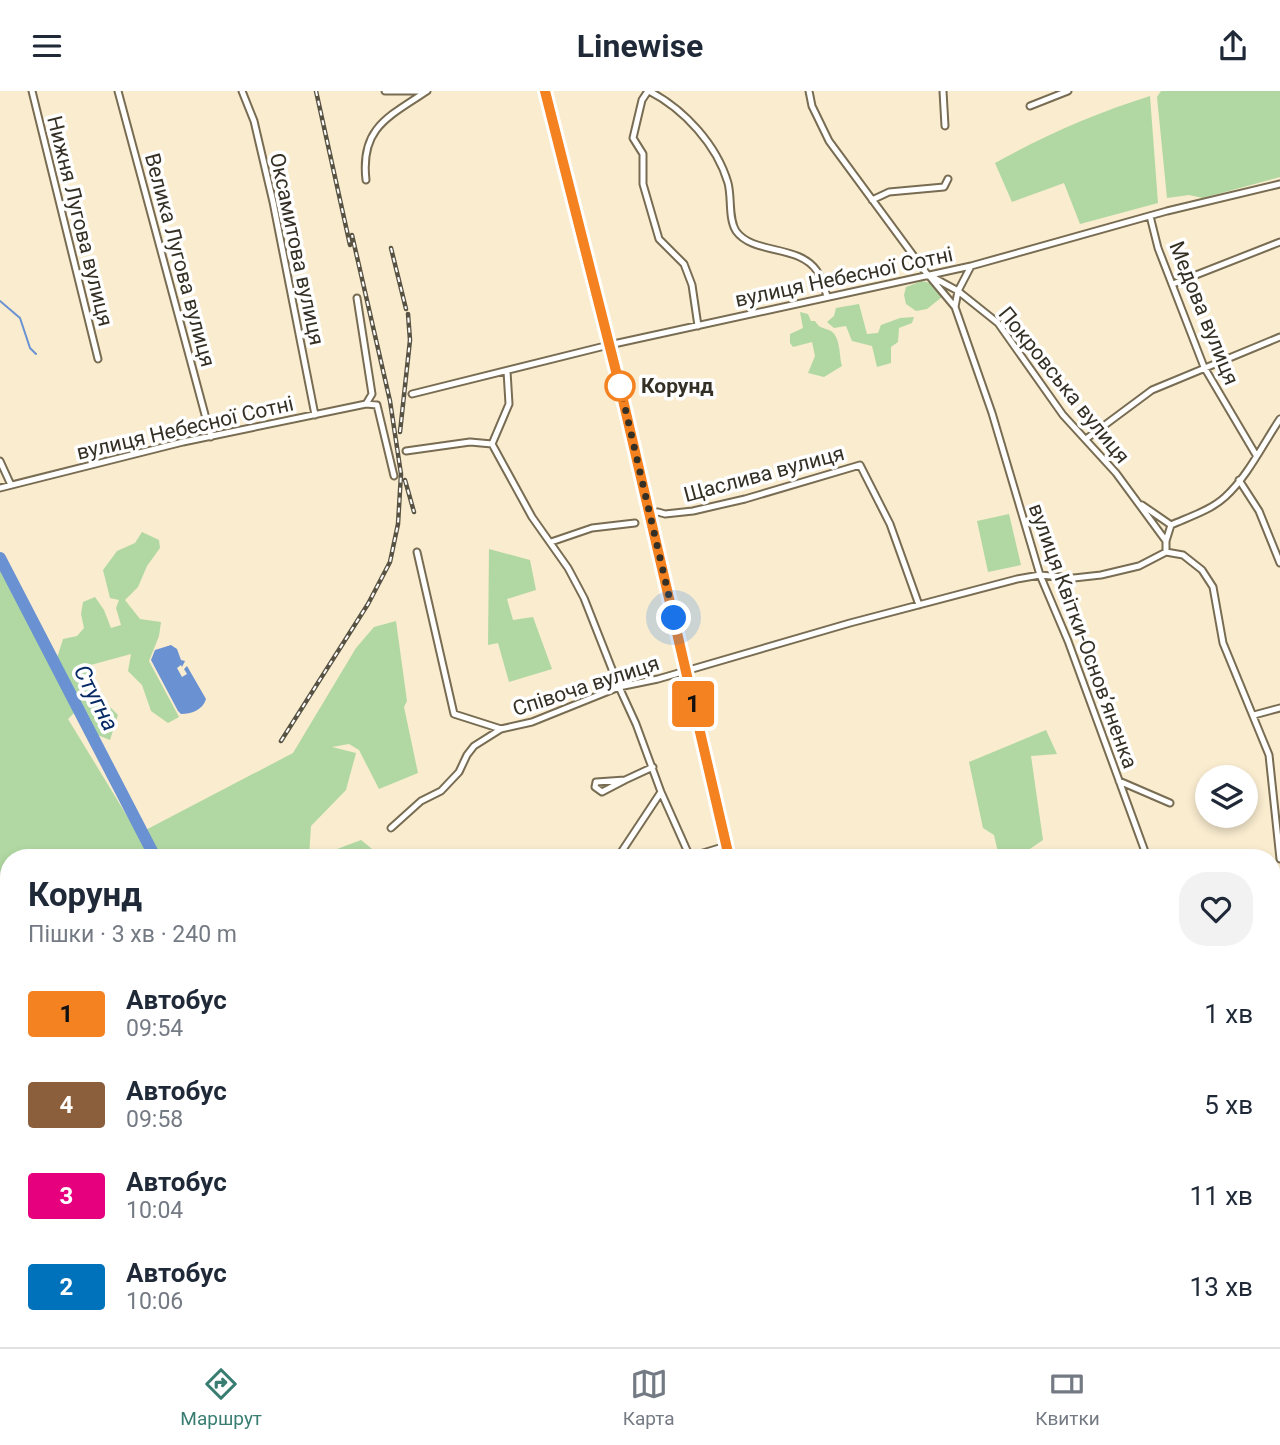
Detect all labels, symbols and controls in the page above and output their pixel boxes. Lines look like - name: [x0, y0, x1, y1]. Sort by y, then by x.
- icon: menu: [28, 27, 66, 65]
- text: Linewise: [577, 27, 703, 65]
- icon: share: [1214, 27, 1252, 65]
- street label: Нижня Лугова вулиця: [42, 113, 118, 329]
- street label: Велика Лугова вулиця: [140, 151, 220, 369]
- street label: Оксамитова вулиця: [265, 151, 329, 347]
- street label: Медова вулиця: [1164, 238, 1244, 388]
- street label: вулиця Небесної Сотні: [733, 242, 955, 312]
- street label: Покровська вулиця: [994, 302, 1134, 468]
- marker: Корунд: [605, 371, 635, 401]
- place label: Корунд: [641, 374, 714, 398]
- street label: вулиця Небесної Сотні: [74, 391, 296, 465]
- street label: Щаслива вулиця: [681, 441, 847, 507]
- street label: вулиця Квітки-Основʼяненка: [1024, 500, 1142, 772]
- your location: [656, 600, 691, 635]
- street label: Співоча вулиця: [510, 651, 662, 721]
- water label: Стугна: [68, 661, 124, 735]
- line badge: 1: [670, 681, 716, 727]
- text: 1: [686, 690, 700, 718]
- map controls: [1195, 765, 1258, 828]
- button: layers: [1195, 765, 1258, 828]
- button: heart: [1179, 872, 1253, 946]
- text: Корунд: [28, 875, 142, 914]
- text: Пішки · 3 хв · 240 m: [28, 921, 237, 948]
- text: Автобус: [126, 985, 227, 1015]
- text: 1 хв: [1204, 999, 1253, 1029]
- text: 1: [60, 1000, 73, 1028]
- text: 09:54: [126, 1015, 183, 1042]
- text: Автобус: [126, 1076, 227, 1106]
- text: 5 хв: [1204, 1090, 1253, 1120]
- text: 4: [60, 1091, 73, 1119]
- text: 09:58: [126, 1106, 183, 1133]
- text: Автобус: [126, 1167, 227, 1197]
- text: 11 хв: [1190, 1181, 1253, 1211]
- text: 3: [60, 1182, 73, 1210]
- text: 10:04: [126, 1197, 183, 1224]
- text: Автобус: [126, 1258, 227, 1288]
- text: 13 хв: [1190, 1272, 1253, 1302]
- text: 2: [60, 1273, 73, 1301]
- text: 10:06: [126, 1288, 183, 1315]
- tab: Маршрут: [180, 1365, 262, 1430]
- tab: Карта: [623, 1365, 675, 1430]
- tab: Квитки: [1035, 1365, 1100, 1430]

